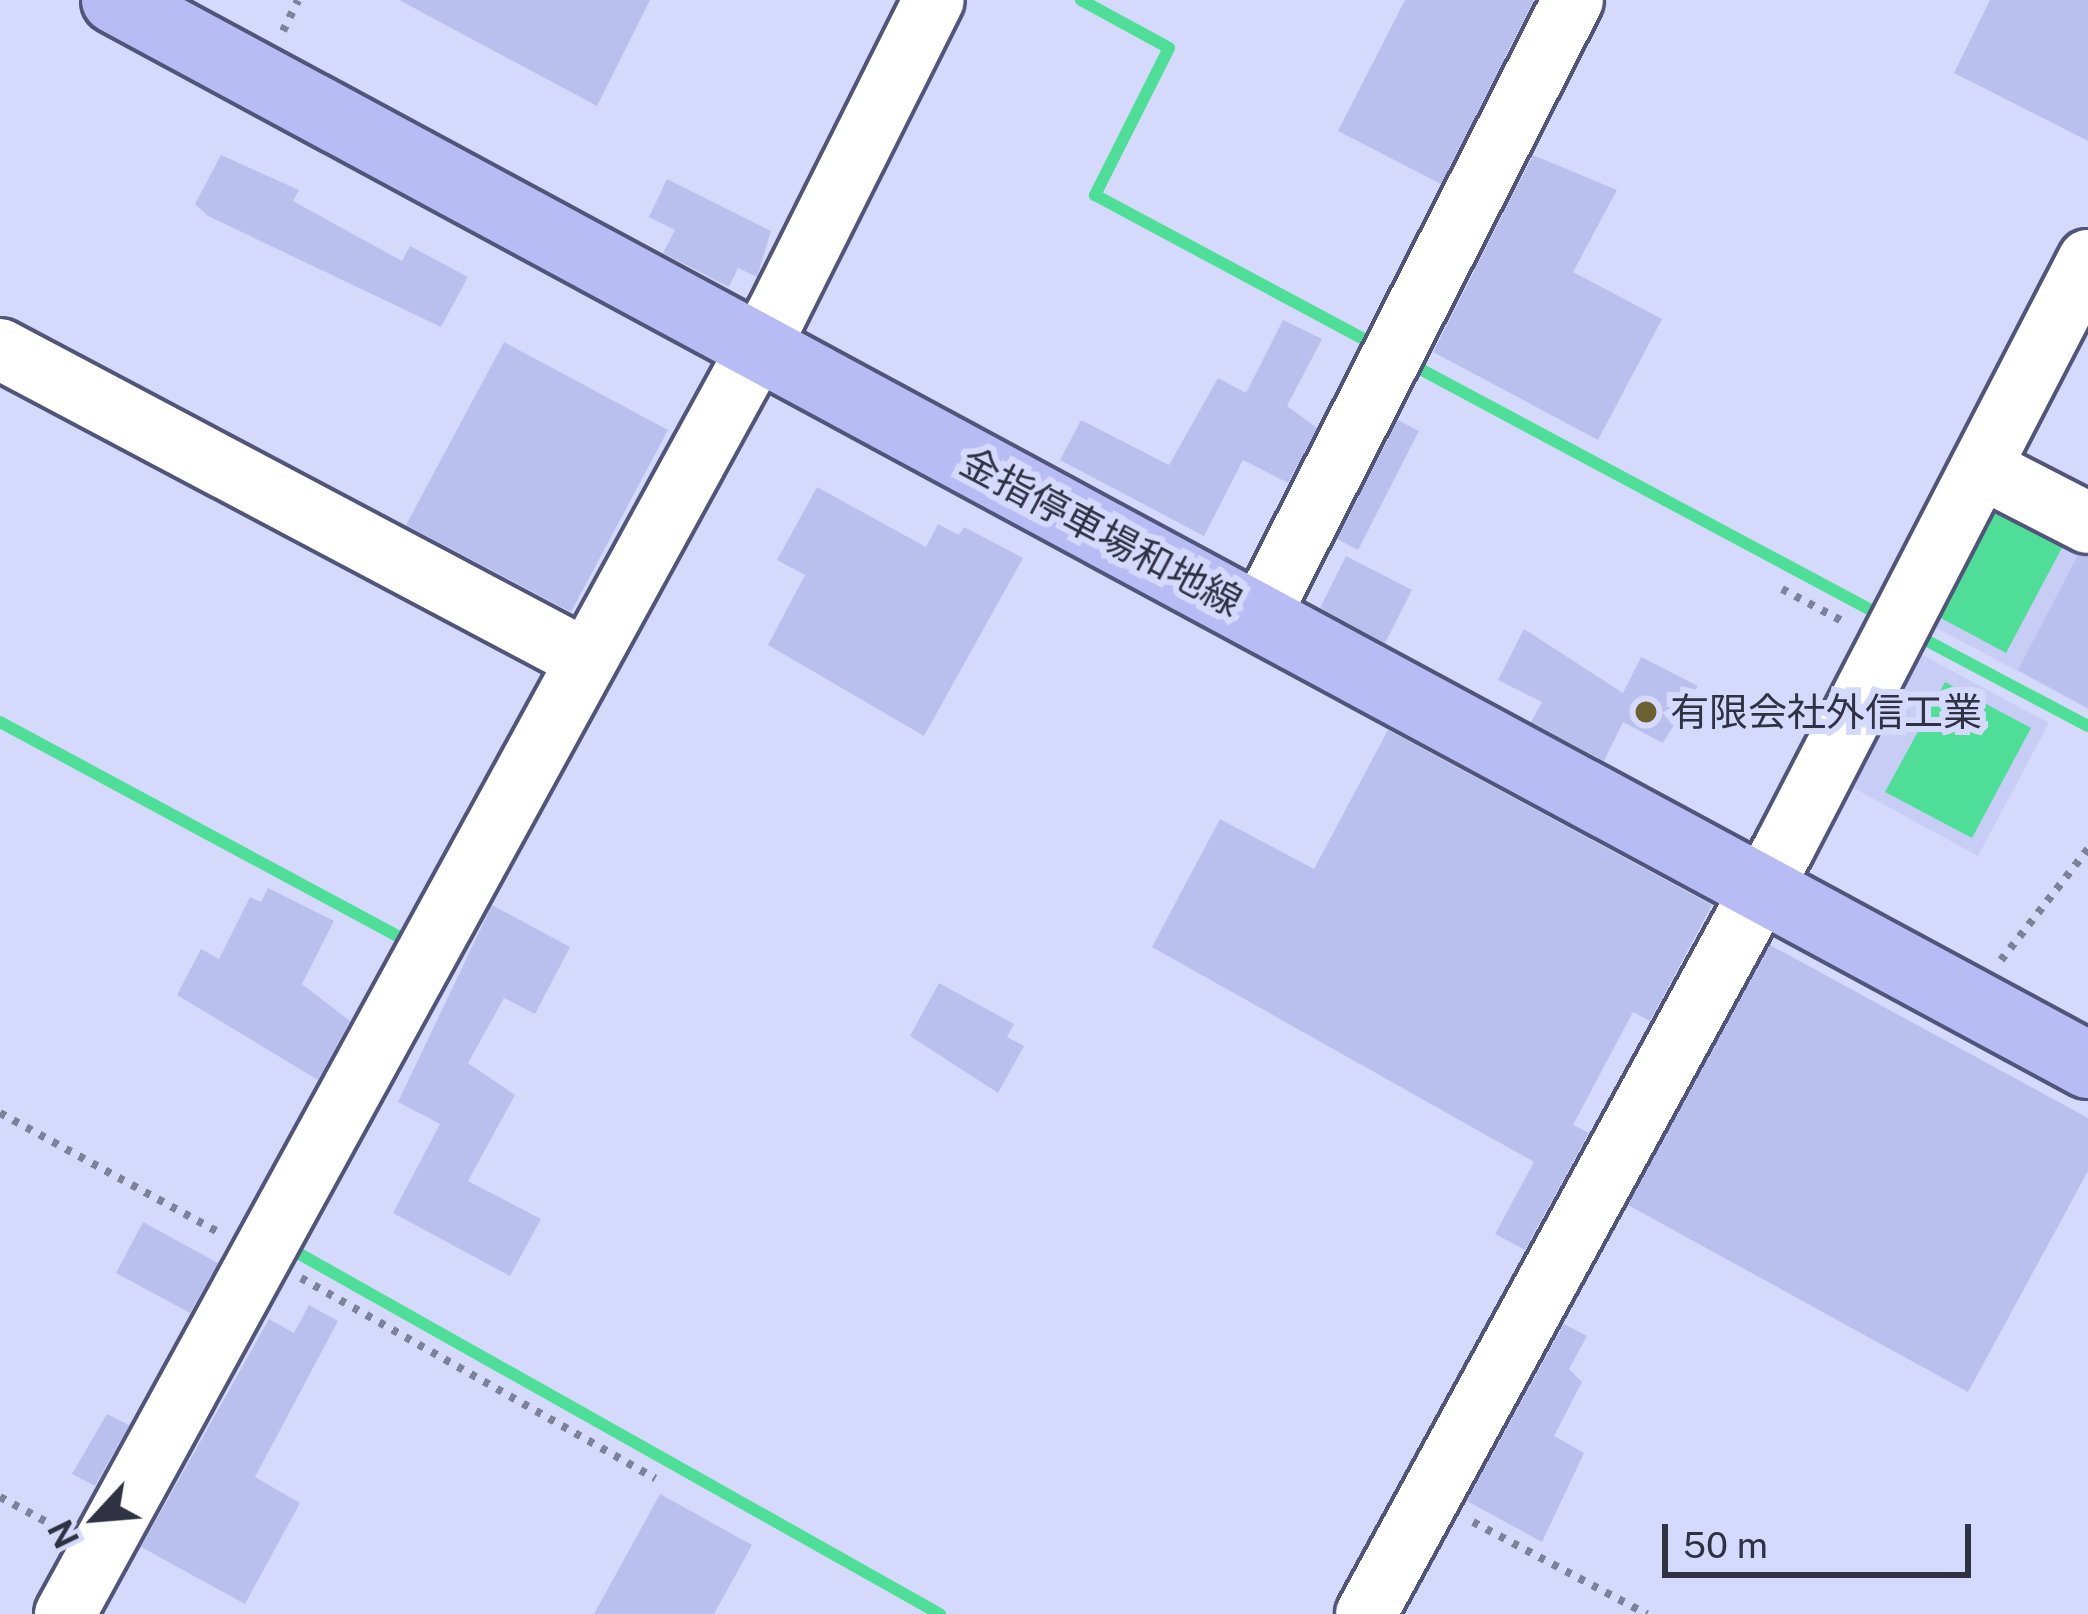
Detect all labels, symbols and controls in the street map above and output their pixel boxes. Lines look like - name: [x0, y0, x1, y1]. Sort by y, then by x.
- street label: 金指停車場和地線: [952, 438, 1250, 626]
- place label: 有限会社外信工業: [1670, 689, 1982, 735]
- marker: 有限会社外信工業: [1633, 699, 1659, 725]
- north arrow: [36, 1458, 156, 1578]
- scale bar: [1668, 1500, 1977, 1574]
- text: N: [41, 1514, 86, 1554]
- text: 50 m: [1683, 1524, 1768, 1566]

